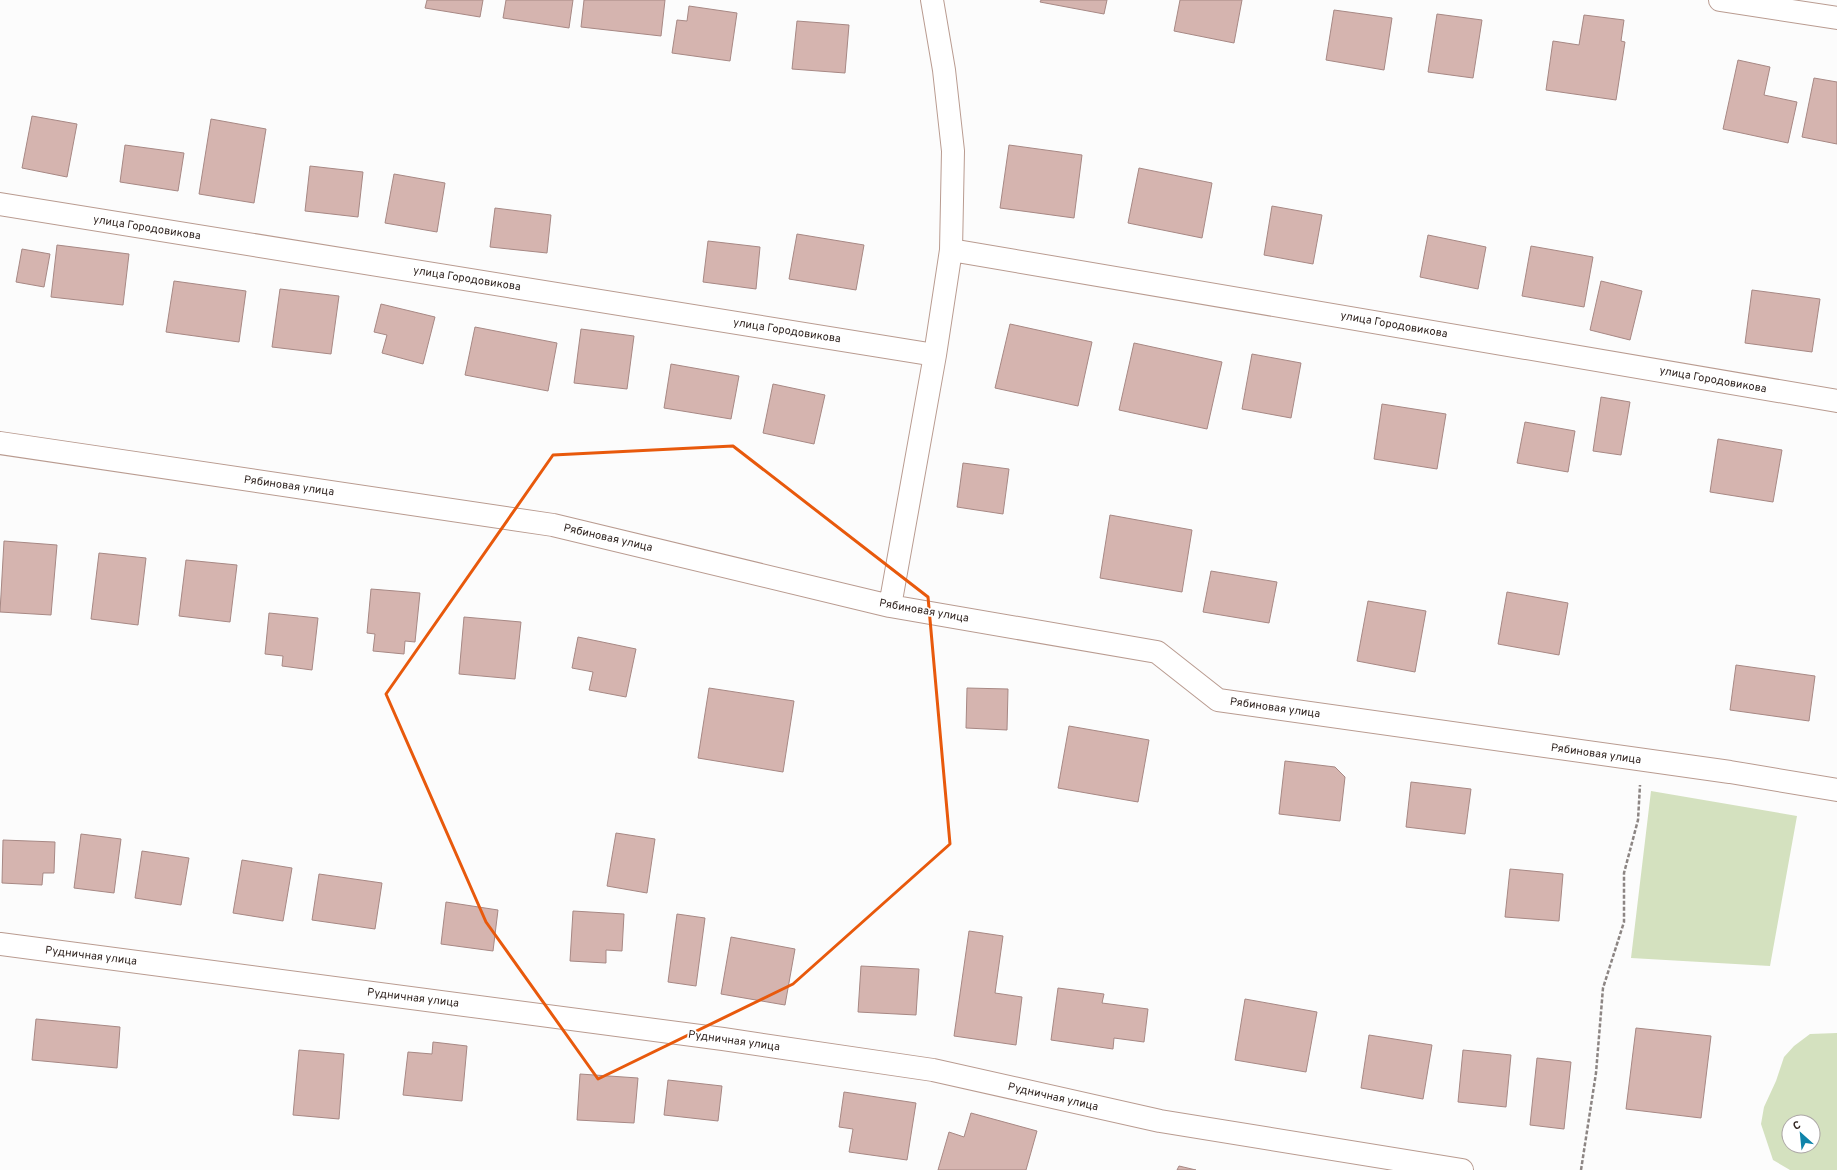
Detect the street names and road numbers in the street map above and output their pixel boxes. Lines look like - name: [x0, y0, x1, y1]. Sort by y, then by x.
- street label: улица Городовикова: [92, 213, 202, 243]
- street label: улица Городовикова: [412, 264, 522, 294]
- street label: улица Городовикова: [1339, 309, 1449, 341]
- street label: улица Городовикова: [732, 316, 842, 346]
- street label: улица Городовикова: [1658, 364, 1768, 396]
- street label: Рябиновая улица: [243, 473, 335, 499]
- street label: Рябиновая улица: [562, 521, 654, 555]
- street label: Рябиновая улица: [878, 596, 970, 626]
- street label: Рябиновая улица: [1229, 695, 1321, 721]
- street label: Рябиновая улица: [1550, 741, 1642, 767]
- street label: Рудничная улица: [44, 943, 138, 969]
- street label: Рудничная улица: [366, 985, 460, 1011]
- street label: Рудничная улица: [687, 1028, 781, 1054]
- street label: Рудничная улица: [1006, 1080, 1100, 1114]

